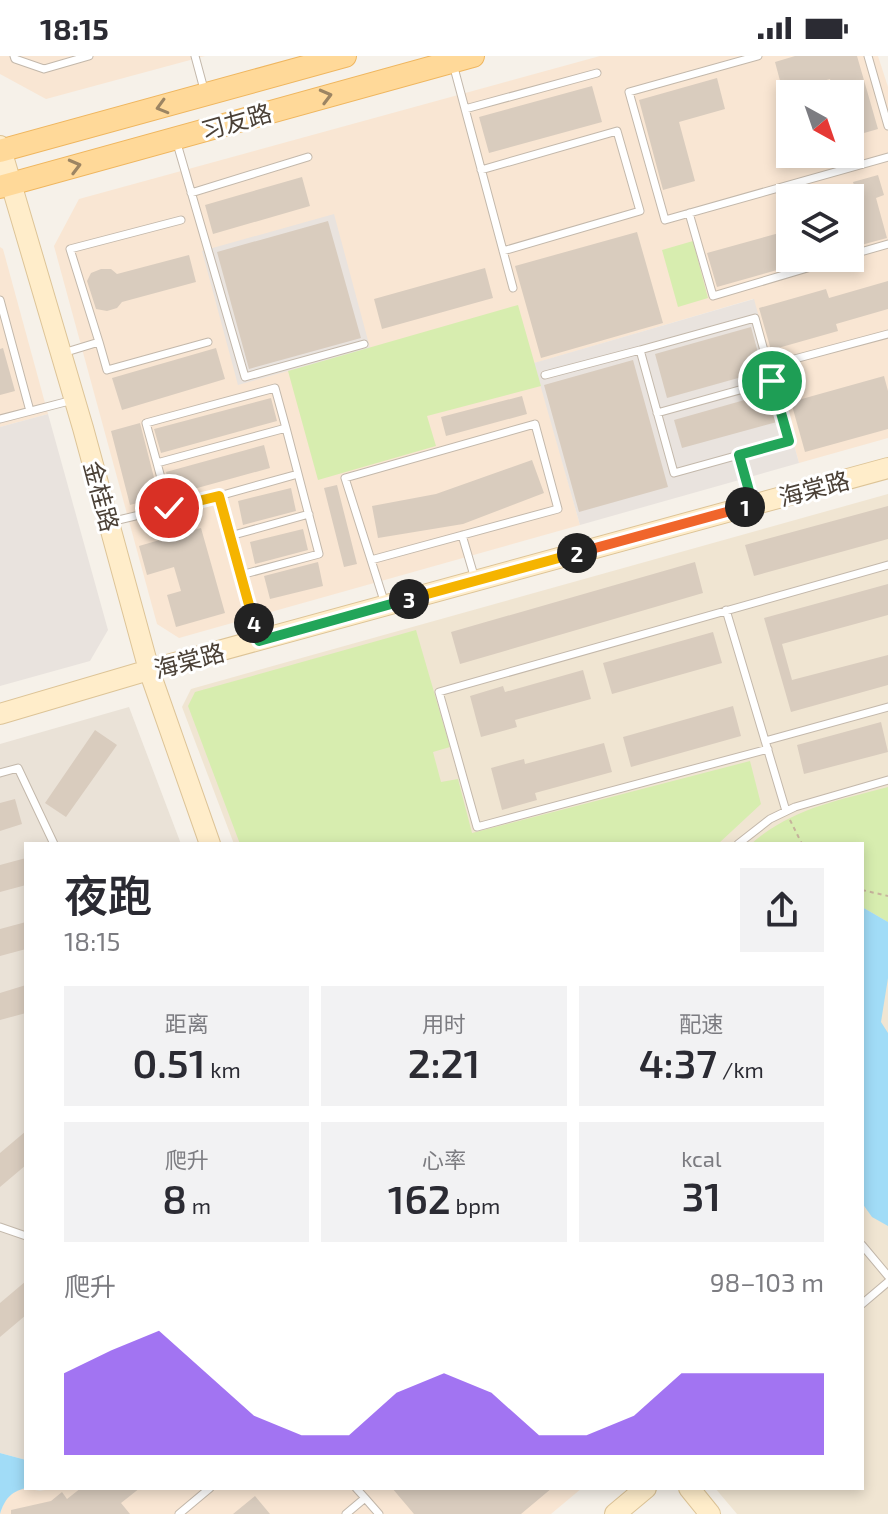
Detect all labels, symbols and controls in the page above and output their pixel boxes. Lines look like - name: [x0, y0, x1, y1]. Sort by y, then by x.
- text: 18:15: [40, 10, 109, 46]
- north arrow: [776, 80, 864, 168]
- map controls: [776, 80, 864, 272]
- one-way arrow: [318, 89, 332, 105]
- street label: 习友路: [197, 97, 275, 145]
- one-way arrow: [155, 98, 169, 114]
- one-way arrow: [68, 158, 82, 175]
- button: layers: [776, 184, 864, 272]
- pin: [738, 347, 806, 415]
- icon: arrive: [750, 359, 794, 403]
- street label: 金桂路: [79, 457, 125, 535]
- street label: 海棠路: [775, 465, 853, 511]
- pin: [135, 474, 203, 542]
- icon: check: [147, 486, 191, 530]
- pin: 1: [725, 487, 765, 527]
- text: 1: [740, 494, 750, 520]
- pin: 2: [557, 533, 597, 573]
- text: 2: [571, 540, 583, 566]
- pin: 3: [389, 579, 429, 619]
- text: 3: [403, 586, 415, 612]
- pin: 4: [234, 603, 274, 643]
- text: 4: [247, 610, 261, 636]
- street label: 海棠路: [150, 637, 228, 683]
- text: 夜跑: [64, 868, 152, 921]
- button: share: [740, 868, 824, 952]
- text: 18:15: [64, 925, 121, 956]
- text: 距离: [165, 1010, 209, 1036]
- text: 用时: [422, 1010, 466, 1036]
- text: 配速: [679, 1010, 723, 1036]
- text: 0.51: [133, 1038, 205, 1086]
- text: 2:21: [408, 1038, 480, 1086]
- text: 4:37: [639, 1038, 717, 1086]
- text: km: [205, 1056, 241, 1082]
- text: /km: [717, 1056, 764, 1082]
- text: kcal: [681, 1145, 721, 1171]
- text: 爬升: [165, 1146, 209, 1172]
- text: 心率: [422, 1146, 466, 1172]
- text: 31: [682, 1171, 721, 1219]
- text: 8: [162, 1174, 187, 1222]
- text: 162: [388, 1174, 451, 1222]
- text: m: [187, 1192, 211, 1218]
- text: bpm: [451, 1192, 500, 1218]
- text: 98–103 m: [710, 1266, 824, 1297]
- text: 爬升: [64, 1270, 116, 1301]

